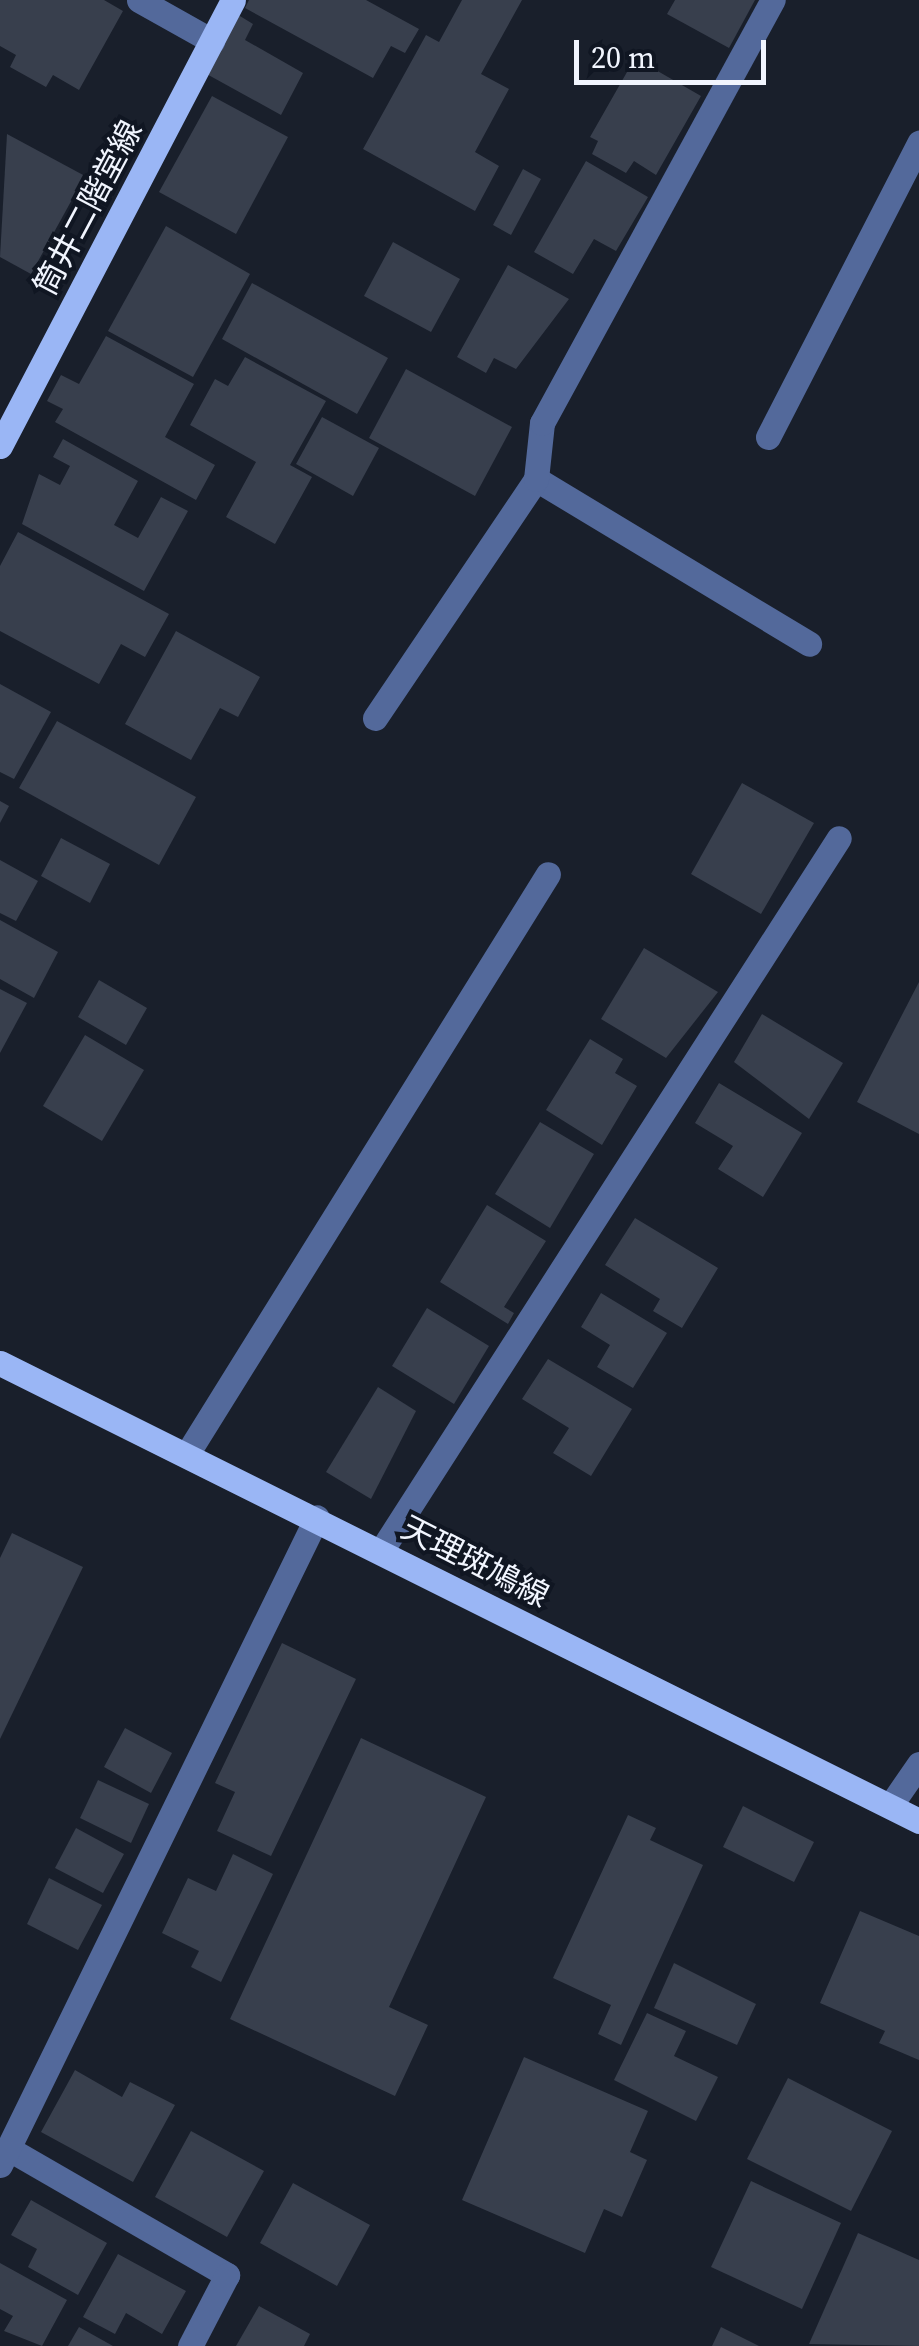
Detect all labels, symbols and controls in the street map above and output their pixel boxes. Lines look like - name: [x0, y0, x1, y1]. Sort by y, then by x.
- scale bar: [579, 20, 772, 82]
- text: 20 m: [591, 37, 655, 78]
- street label: 筒井二階堂線: [26, 114, 150, 302]
- street label: 天理斑鳩線: [395, 1509, 555, 1615]

